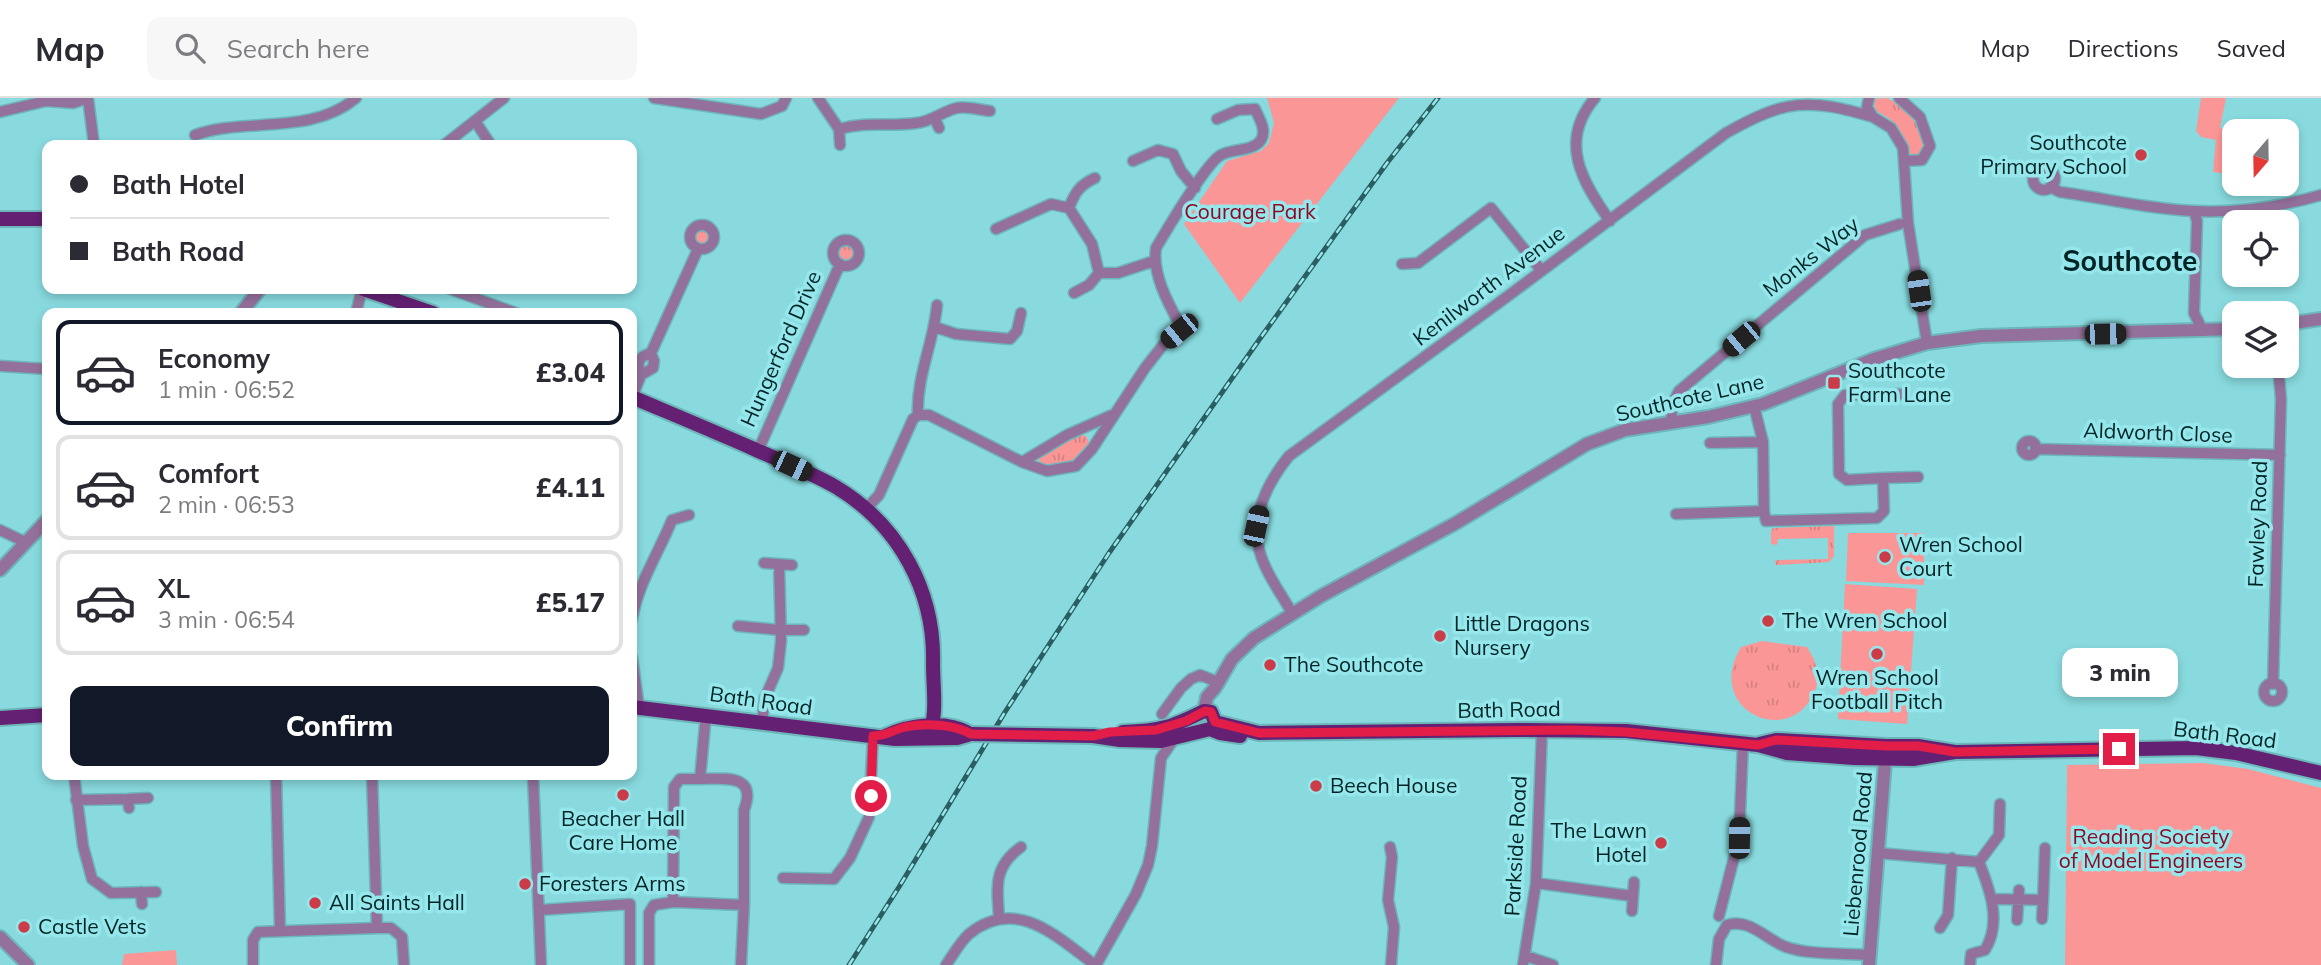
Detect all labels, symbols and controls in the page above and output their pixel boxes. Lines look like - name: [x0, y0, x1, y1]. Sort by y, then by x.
- search box: [147, 17, 637, 80]
- text: Map: [35, 28, 105, 69]
- icon: search: [171, 29, 209, 67]
- text: Search here: [227, 32, 370, 65]
- text: Map: [1980, 33, 2030, 63]
- text: Directions: [2068, 33, 2179, 63]
- text: Saved: [2217, 33, 2286, 63]
- north arrow: [2222, 119, 2300, 196]
- map controls: [2222, 119, 2299, 378]
- place label: Southcote Primary School: [1980, 129, 2127, 179]
- marker: Southcote Primary School: [2133, 147, 2149, 163]
- text: Bath Hotel: [112, 168, 245, 201]
- park label: Courage Park: [1184, 198, 1316, 224]
- button: locate: [2222, 210, 2299, 287]
- street label: Monks Way: [1757, 211, 1864, 302]
- street label: Kenilworth Avenue: [1407, 220, 1569, 351]
- text: Bath Road: [112, 235, 244, 268]
- district label: Southcote: [2063, 243, 2197, 278]
- street label: Hungerford Drive: [734, 267, 826, 431]
- car: [1906, 269, 1933, 313]
- button: layers: [2222, 301, 2299, 378]
- car: [1157, 310, 1202, 352]
- car: [1719, 317, 1764, 361]
- car: [2084, 323, 2127, 345]
- icon: car: [74, 341, 137, 404]
- text: Economy: [158, 342, 270, 375]
- text: £3.04: [536, 356, 605, 389]
- place label: Southcote Farm Lane: [1848, 357, 1951, 407]
- street label: Southcote Lane: [1613, 367, 1766, 427]
- text: 1 min · 06:52: [158, 375, 295, 404]
- marker: Southcote Farm Lane: [1826, 375, 1842, 391]
- street label: Aldworth Close: [2083, 416, 2233, 448]
- car: [769, 448, 816, 484]
- icon: car: [74, 456, 137, 519]
- text: Comfort: [158, 457, 259, 490]
- street label: Fawley Road: [2242, 460, 2272, 588]
- text: £4.11: [536, 471, 605, 504]
- text: 2 min · 06:53: [158, 490, 295, 519]
- car: [1242, 503, 1271, 549]
- place label: Wren School Court: [1899, 531, 2023, 581]
- marker: Wren School Court: [1877, 549, 1893, 565]
- icon: car: [74, 571, 137, 634]
- text: XL: [158, 572, 190, 605]
- text: £5.17: [536, 586, 605, 619]
- text: 3 min · 06:54: [158, 605, 295, 634]
- place label: The Wren School: [1782, 607, 1948, 633]
- place label: Little Dragons Nursery: [1454, 610, 1590, 660]
- marker: The Wren School: [1760, 613, 1776, 629]
- marker: Little Dragons Nursery: [1432, 628, 1448, 644]
- marker: Wren School Football Pitch: [1869, 646, 1885, 662]
- callout: 3 min: [2061, 648, 2177, 696]
- place label: The Southcote: [1284, 651, 1423, 677]
- marker: The Southcote: [1262, 657, 1278, 673]
- text: 3 min: [2089, 658, 2151, 687]
- place label: Wren School Football Pitch: [1811, 664, 1943, 714]
- street label: Bath Road: [708, 680, 814, 720]
- button: Confirm: [70, 686, 609, 766]
- street label: Bath Road: [1457, 695, 1561, 723]
- street label: Bath Road: [2172, 715, 2278, 753]
- route end: [2103, 733, 2135, 765]
- street label: Liebenrood Road: [1837, 770, 1877, 937]
- place label: Beech House: [1330, 772, 1457, 798]
- street label: Parkside Road: [1498, 775, 1532, 917]
- marker: Beech House: [1308, 778, 1324, 794]
- route start: [855, 780, 887, 812]
- marker: Beacher Hall Care Home: [615, 787, 631, 803]
- place label: Beacher Hall Care Home: [561, 805, 685, 855]
- place label: The Lawn Hotel: [1551, 817, 1647, 867]
- car: [1729, 817, 1750, 859]
- park label: Reading Society of Model Engineers: [2059, 823, 2243, 873]
- marker: The Lawn Hotel: [1653, 835, 1669, 851]
- place label: Foresters Arms: [539, 870, 686, 896]
- marker: Foresters Arms: [517, 876, 533, 892]
- place label: All Saints Hall: [329, 889, 465, 915]
- marker: All Saints Hall: [307, 895, 323, 911]
- place label: Castle Vets: [38, 913, 147, 939]
- marker: Castle Vets: [16, 919, 32, 935]

